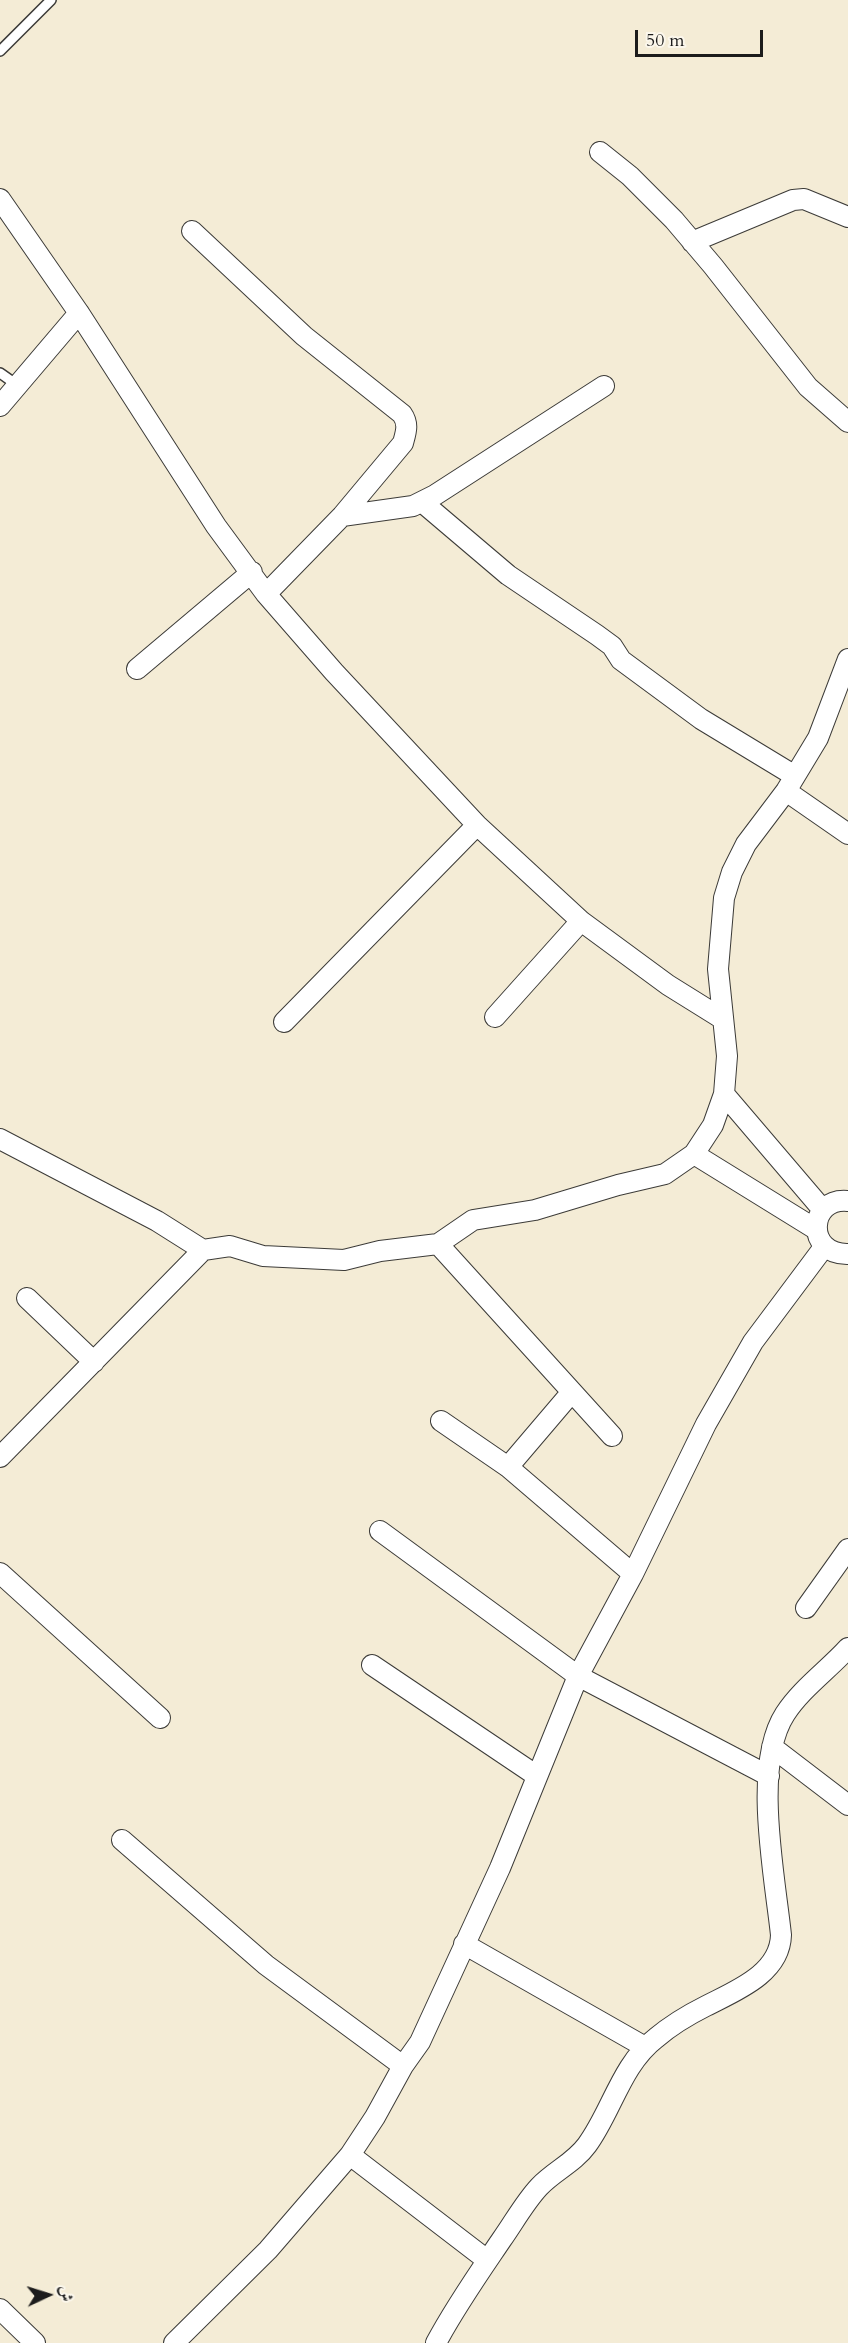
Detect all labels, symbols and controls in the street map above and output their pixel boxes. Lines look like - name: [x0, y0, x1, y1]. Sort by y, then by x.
- scale bar: [638, 18, 766, 56]
- text: 50 m: [646, 28, 685, 53]
- north arrow: [18, 2265, 78, 2325]
- text: ش: [54, 2285, 77, 2302]

